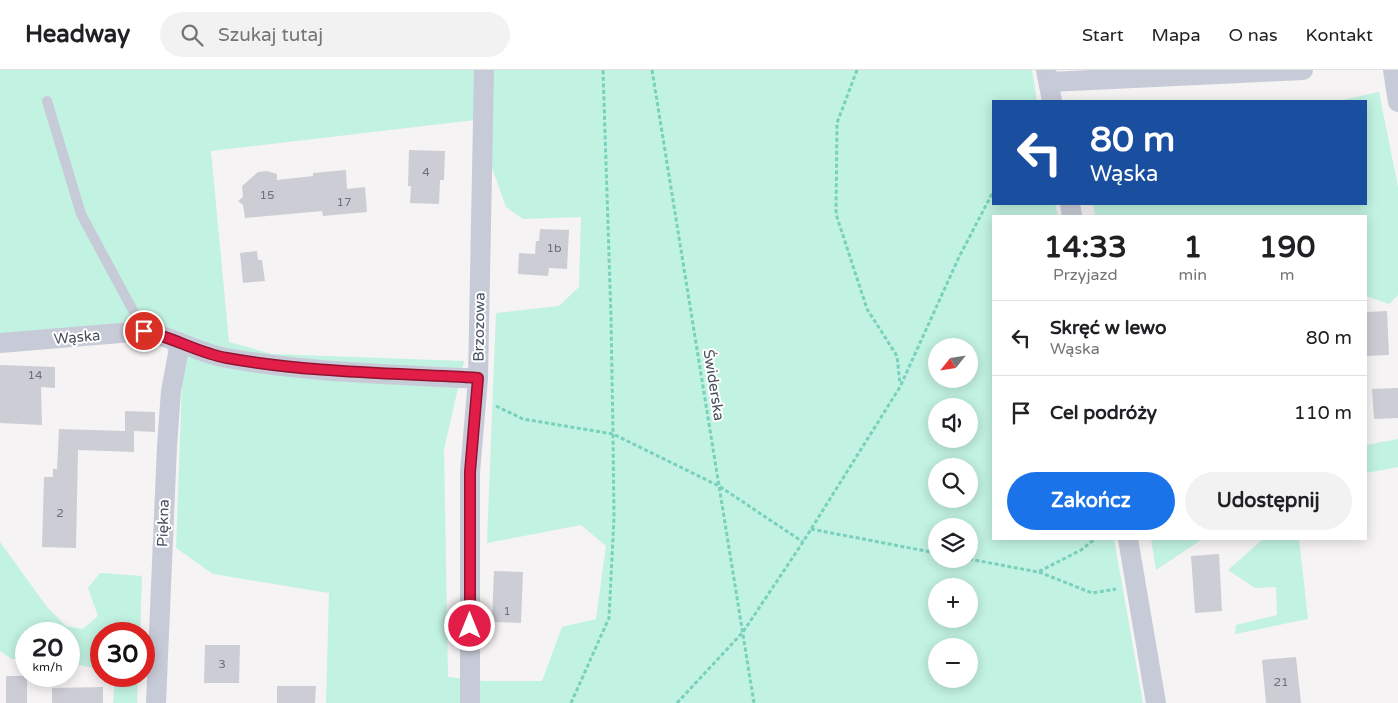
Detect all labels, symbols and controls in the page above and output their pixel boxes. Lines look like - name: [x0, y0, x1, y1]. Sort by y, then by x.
- search box: [160, 12, 510, 57]
- text: Headway: [25, 20, 130, 49]
- icon: search: [178, 21, 206, 49]
- text: Szukaj tutaj: [218, 24, 323, 46]
- text: Start: [1082, 24, 1124, 46]
- text: Mapa: [1152, 24, 1201, 46]
- text: O nas: [1229, 24, 1278, 46]
- text: Kontakt: [1306, 24, 1373, 46]
- text: 80 m: [1090, 119, 1175, 161]
- icon: left: [1007, 120, 1072, 185]
- text: Wąska: [1090, 161, 1158, 187]
- house number: 4: [422, 165, 430, 179]
- house number: 15: [259, 188, 275, 202]
- house number: 17: [336, 195, 352, 209]
- text: 14:33: [1044, 229, 1127, 266]
- text: 1: [1183, 229, 1202, 266]
- text: 190: [1259, 229, 1315, 266]
- house number: 1b: [546, 241, 562, 255]
- text: Przyjazd: [1053, 265, 1118, 285]
- text: min: [1179, 265, 1207, 285]
- text: m: [1280, 265, 1294, 285]
- street label: Brzozowa: [469, 292, 489, 362]
- pin: [123, 310, 165, 352]
- icon: arrive: [130, 317, 158, 345]
- text: Skręć w lewo: [1050, 317, 1167, 339]
- icon: left: [1007, 324, 1035, 352]
- street label: Wąska: [53, 326, 101, 348]
- text: 80 m: [1306, 327, 1352, 349]
- north arrow: [928, 338, 978, 388]
- map controls: [928, 338, 978, 688]
- text: Wąska: [1050, 339, 1100, 359]
- street label: Świderska: [699, 348, 729, 422]
- house number: 14: [27, 368, 43, 382]
- button: sound: [928, 398, 978, 448]
- icon: arrive: [1007, 399, 1035, 427]
- text: Cel podróży: [1050, 402, 1157, 424]
- text: 110 m: [1294, 402, 1352, 424]
- button: search: [928, 458, 978, 508]
- button: Zakończ: [1007, 472, 1175, 530]
- button: Udostępnij: [1185, 472, 1352, 530]
- street label: Piękna: [153, 499, 173, 547]
- house number: 2: [56, 506, 64, 520]
- button: layers: [928, 518, 978, 568]
- button: +: [928, 578, 978, 628]
- position arrow: [443, 599, 495, 651]
- house number: 1: [503, 604, 511, 618]
- speed limit sign: 30: [90, 622, 155, 687]
- text: 20: [32, 633, 63, 663]
- button: −: [928, 638, 978, 688]
- house number: 3: [218, 657, 226, 671]
- text: km/h: [32, 660, 63, 674]
- house number: 21: [1273, 675, 1289, 689]

